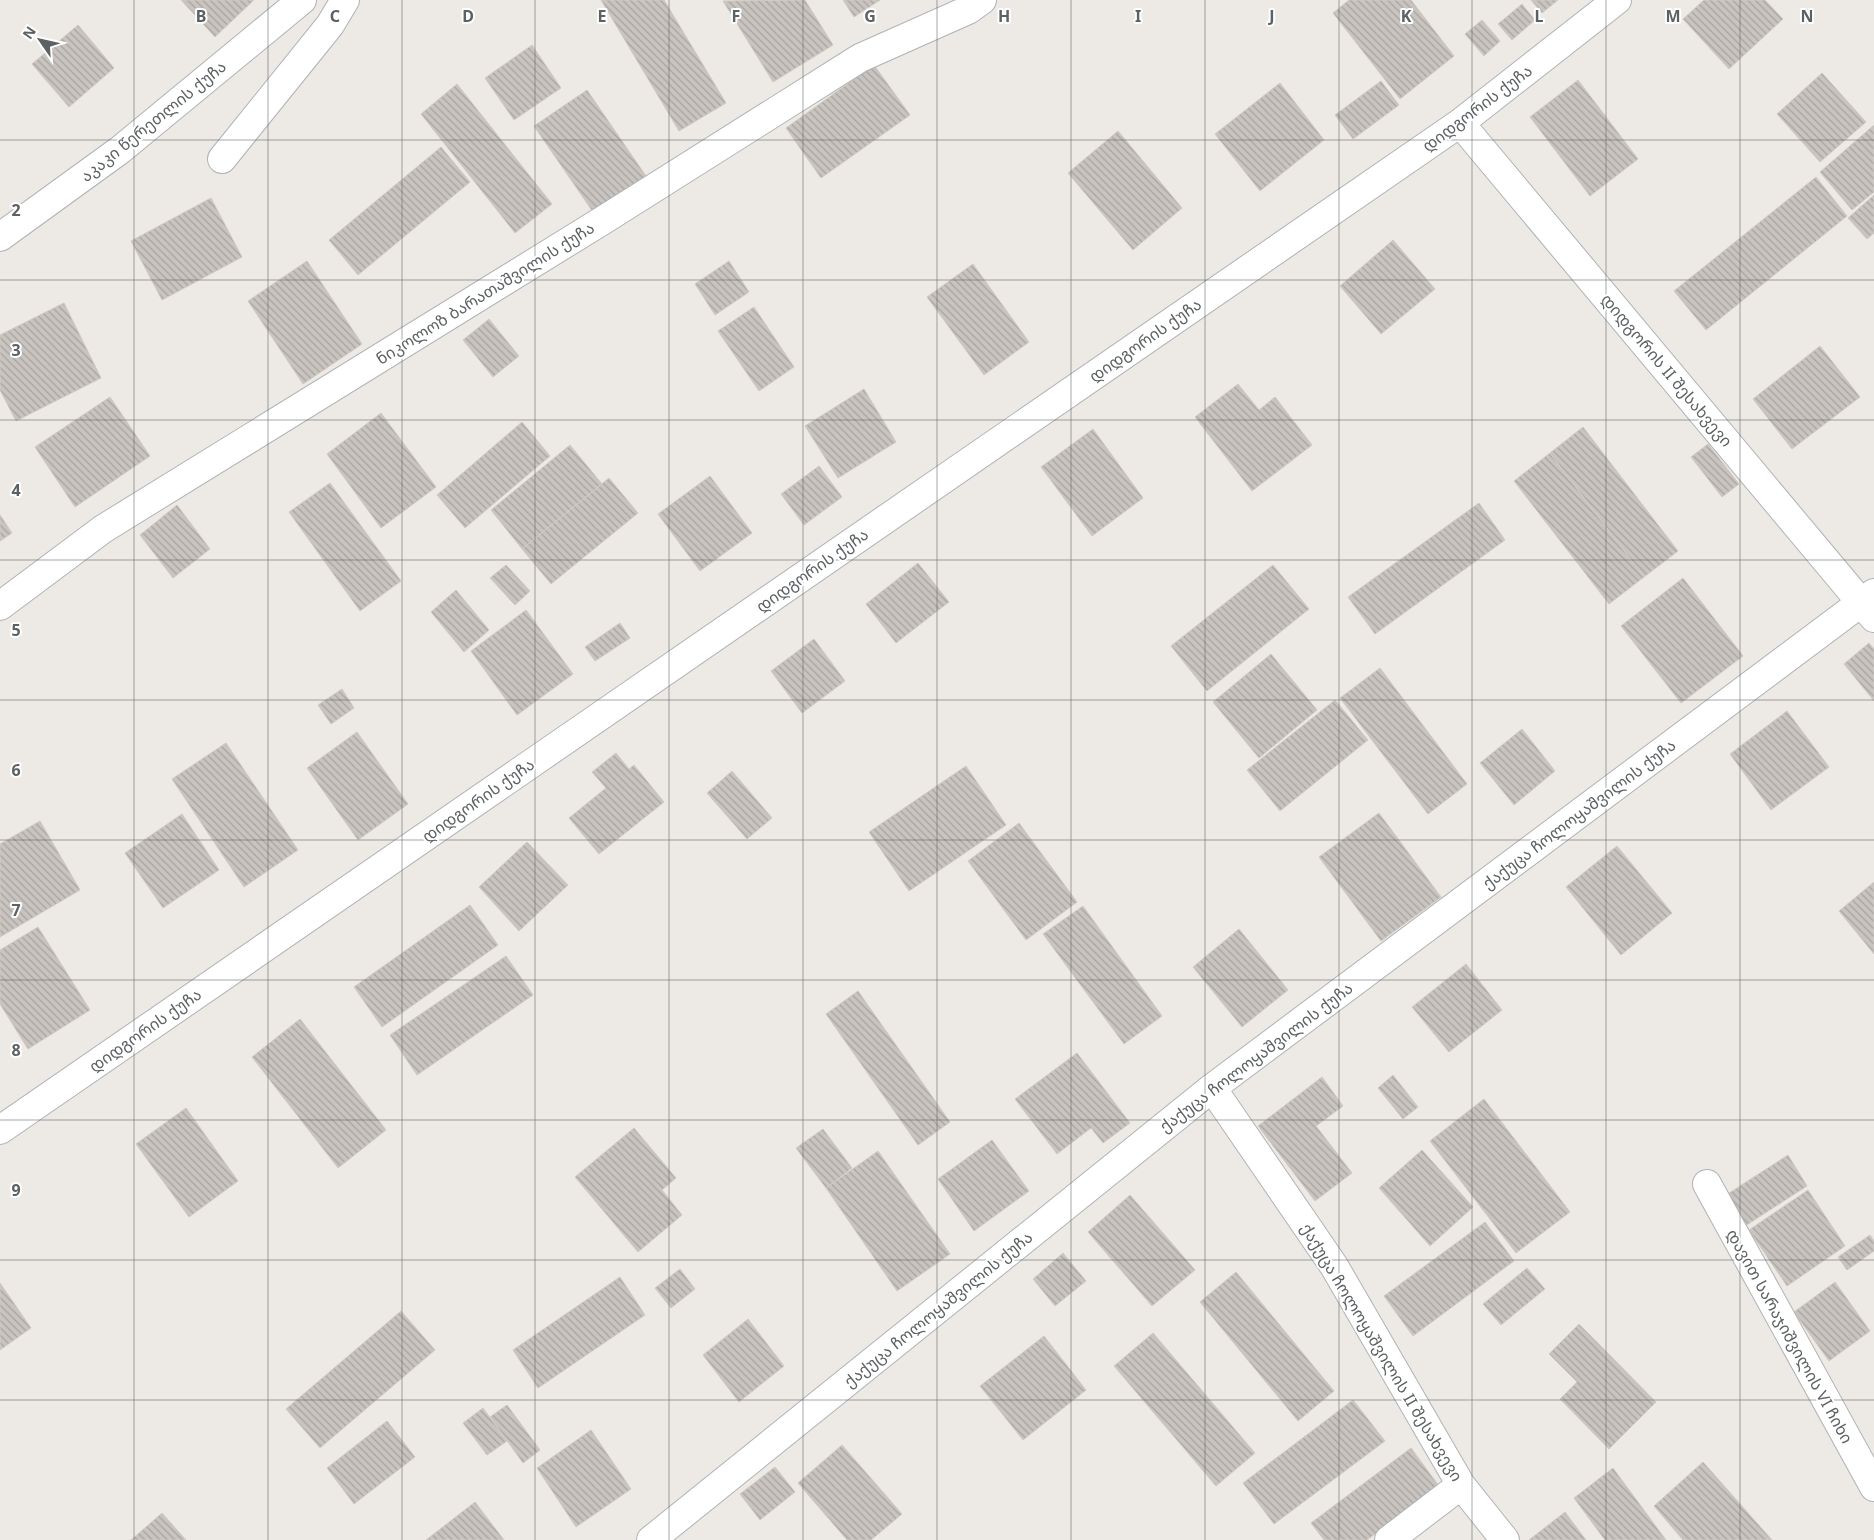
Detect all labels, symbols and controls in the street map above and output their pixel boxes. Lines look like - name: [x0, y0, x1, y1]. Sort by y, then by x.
- text: B: [196, 5, 206, 27]
- text: C: [330, 5, 340, 27]
- text: D: [462, 5, 474, 27]
- text: E: [598, 5, 607, 27]
- text: F: [732, 5, 740, 27]
- text: G: [864, 5, 876, 27]
- text: H: [998, 5, 1010, 27]
- text: I: [1135, 5, 1141, 27]
- text: J: [1267, 5, 1275, 27]
- text: K: [1401, 5, 1412, 27]
- text: L: [1535, 5, 1544, 27]
- text: M: [1665, 5, 1681, 27]
- text: N: [1800, 5, 1814, 27]
- north arrow: [15, 15, 65, 65]
- text: N: [18, 22, 40, 42]
- street label: აკაკი წერეთლის ქუჩა: [75, 55, 231, 187]
- street label: დიდგორის ქუჩა: [1418, 59, 1536, 157]
- text: 2: [11, 199, 21, 221]
- street label: ნიკოლოზ ბარათაშვილის ქუჩა: [372, 217, 598, 369]
- street label: დიდგორის II შესახვევი: [1596, 289, 1738, 451]
- street label: დიდგორის ქუჩა: [1084, 293, 1206, 387]
- text: 3: [11, 339, 21, 361]
- text: 4: [11, 479, 21, 501]
- street label: დიდგორის ქუჩა: [751, 523, 873, 617]
- text: 5: [11, 619, 21, 641]
- street label: ქაქუცა ჩოლოყაშვილის ქუჩა: [1478, 734, 1680, 894]
- street label: დიდგორის ქუჩა: [417, 753, 539, 847]
- text: 6: [11, 759, 21, 781]
- text: 7: [11, 899, 21, 921]
- street label: ქაქუცა ჩოლოყაშვილის ქუჩა: [1155, 977, 1357, 1137]
- street label: დიდგორის ქუჩა: [84, 983, 206, 1077]
- text: 8: [11, 1039, 21, 1061]
- text: 9: [11, 1179, 21, 1201]
- street label: ქაქუცა ჩოლოყაშვილის II შესახვევი: [1296, 1219, 1468, 1485]
- street label: დავით სარაჯიშვილის VI ჩიხი: [1722, 1225, 1858, 1447]
- street label: ქაქუცა ჩოლოყაშვილის ქუჩა: [839, 1226, 1037, 1392]

